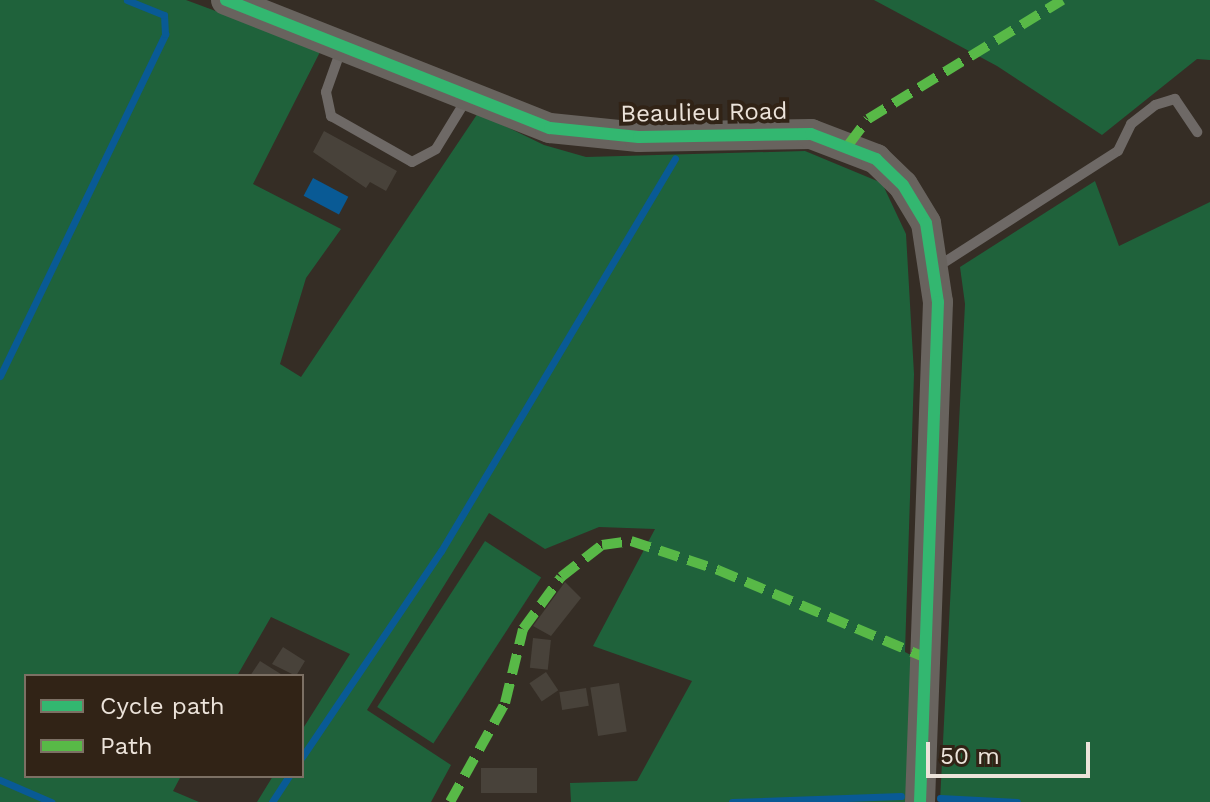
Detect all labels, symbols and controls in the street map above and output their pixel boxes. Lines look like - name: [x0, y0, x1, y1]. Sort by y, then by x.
- street label: Beaulieu Road: [620, 97, 788, 129]
- legend: [24, 674, 304, 778]
- text: Cycle path: [100, 692, 225, 720]
- scale bar: [930, 726, 1094, 776]
- text: Path: [100, 732, 153, 760]
- text: 50 m: [940, 742, 1000, 770]

